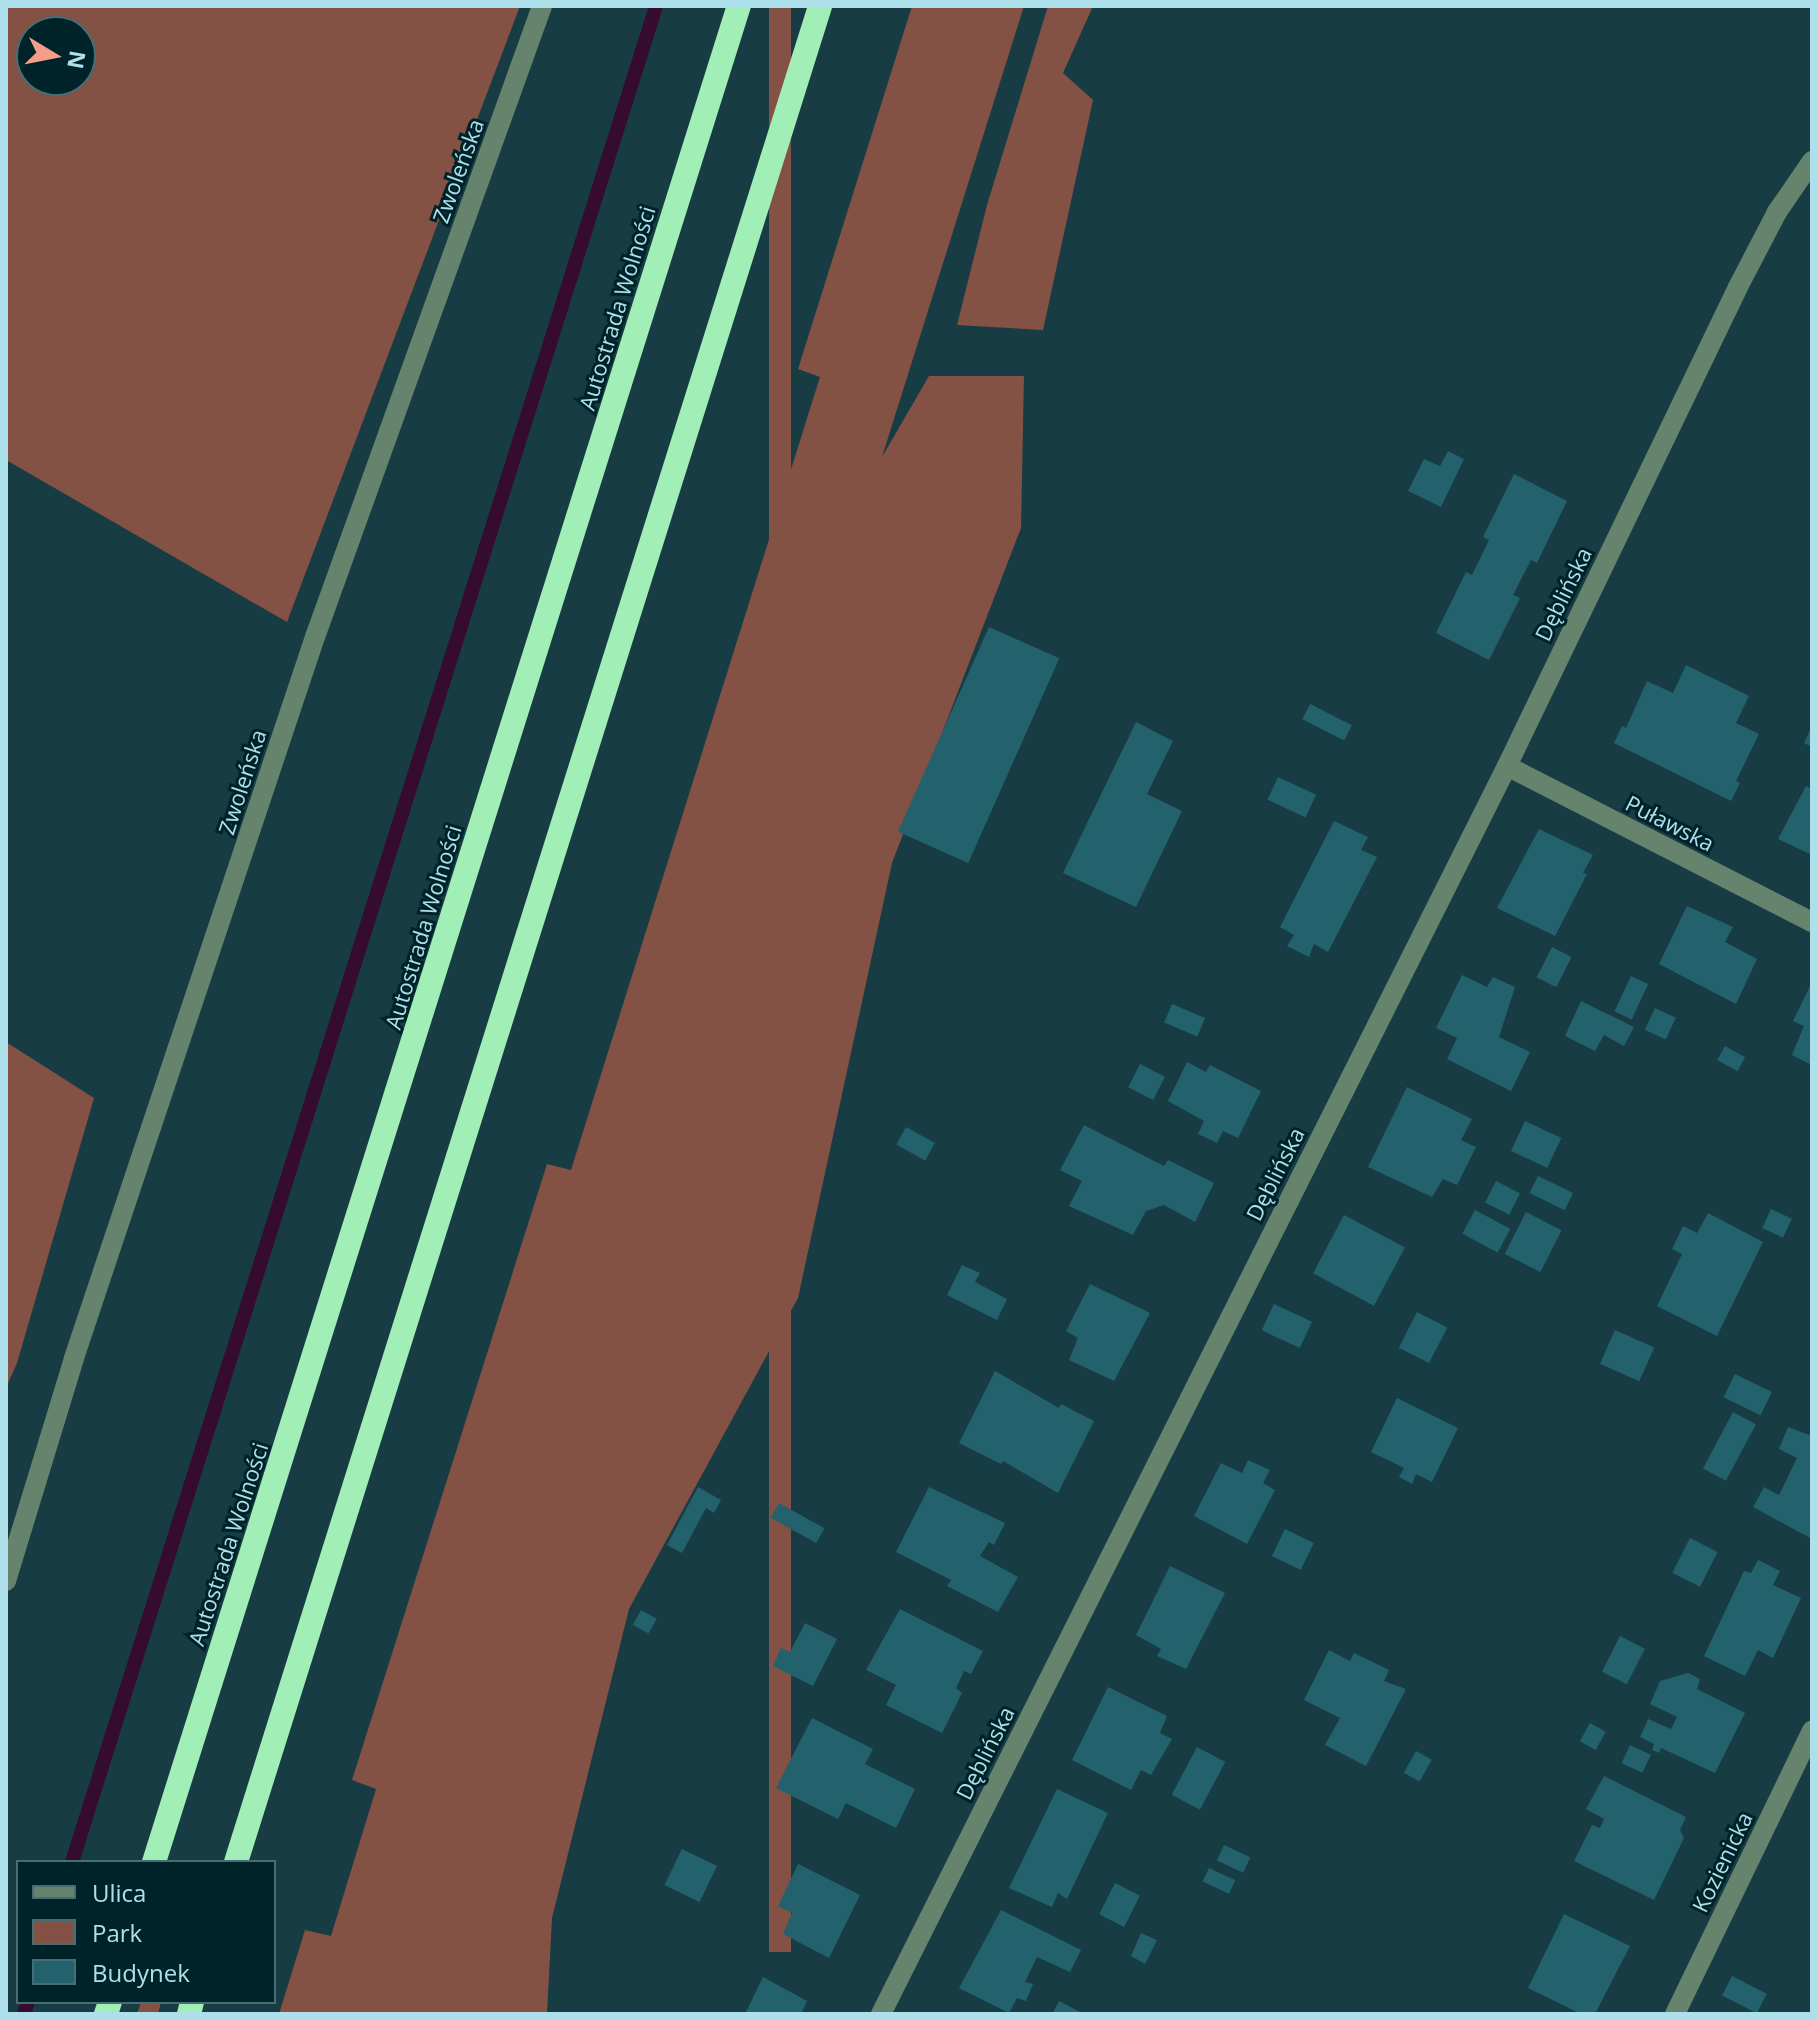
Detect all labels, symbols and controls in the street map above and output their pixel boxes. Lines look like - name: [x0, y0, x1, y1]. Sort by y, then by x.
- north arrow: [16, 16, 96, 96]
- text: N: [61, 48, 94, 71]
- street label: Zwoleńska: [427, 115, 489, 227]
- street label: Autostrada Wolności: [573, 203, 661, 413]
- street label: Dęblińska: [1529, 543, 1597, 645]
- street label: Zwoleńska: [213, 726, 271, 838]
- street label: Puławska: [1621, 789, 1719, 857]
- street label: Autostrada Wolności: [379, 822, 467, 1032]
- street label: Dęblińska: [1240, 1123, 1310, 1225]
- street label: Autostrada Wolności: [183, 1439, 273, 1649]
- street label: Dęblińska: [950, 1702, 1020, 1804]
- street label: Kozienicka: [1686, 1808, 1758, 1916]
- legend: [16, 1860, 276, 2004]
- text: Ulica: [92, 1876, 146, 1909]
- text: Park: [92, 1916, 142, 1949]
- text: Budynek: [92, 1956, 190, 1989]

